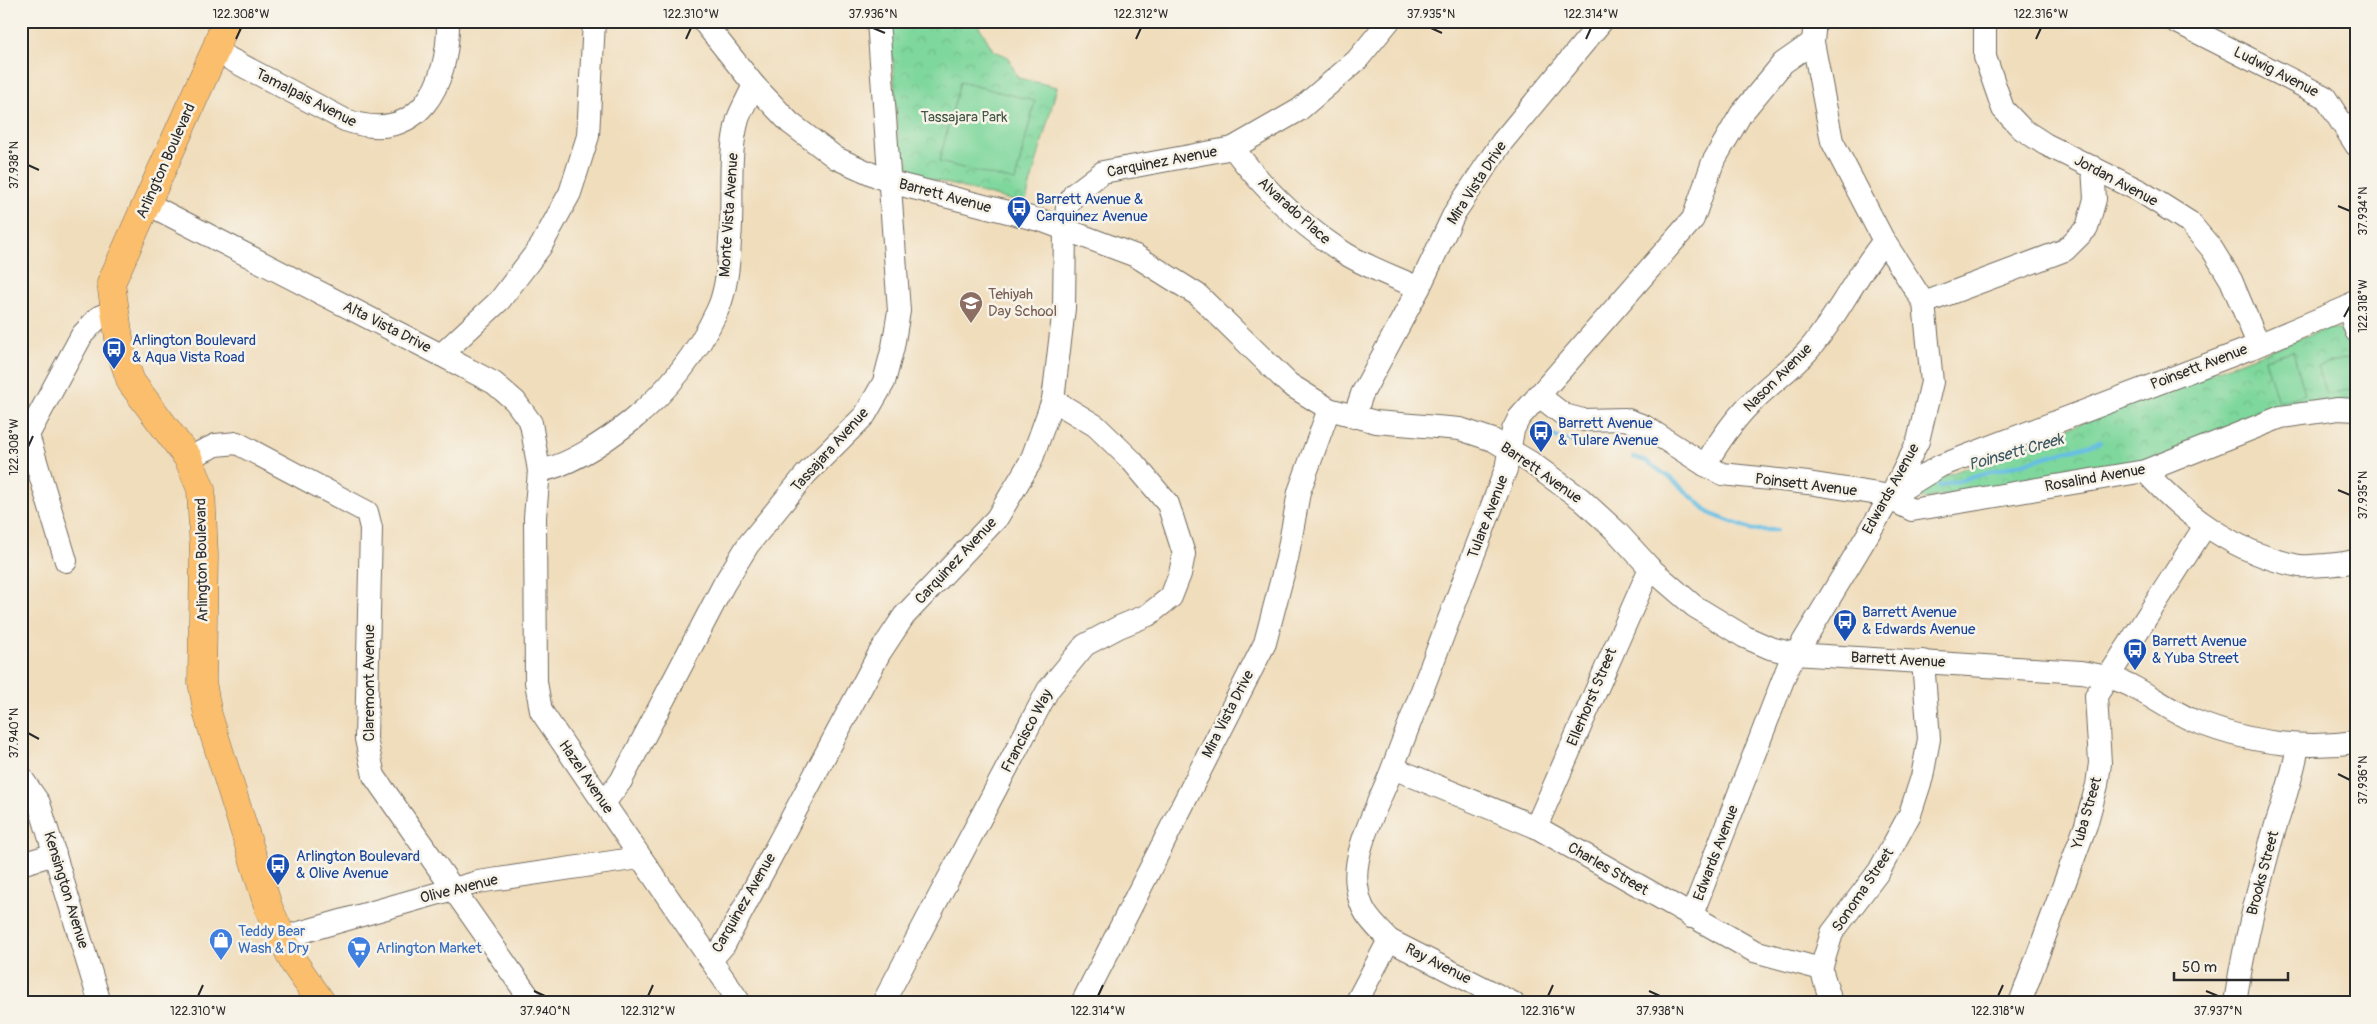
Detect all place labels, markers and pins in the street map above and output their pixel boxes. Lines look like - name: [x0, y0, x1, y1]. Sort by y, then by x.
- place label: Barrett Avenue & Carquinez Avenue: [1036, 190, 1148, 226]
- bus stop icon: Barrett Avenue & Carquinez Avenue: [1006, 195, 1032, 229]
- place label: Tehiyah Day School: [988, 285, 1057, 321]
- school or university icon: Tehiyah Day School: [958, 290, 984, 324]
- place label: Arlington Boulevard & Aqua Vista Road: [132, 331, 256, 367]
- bus stop icon: Arlington Boulevard & Aqua Vista Road: [101, 336, 127, 370]
- place label: Barrett Avenue & Tulare Avenue: [1558, 414, 1659, 450]
- bus stop icon: Barrett Avenue & Tulare Avenue: [1528, 419, 1554, 453]
- place label: Barrett Avenue & Edwards Avenue: [1862, 603, 1976, 639]
- bus stop icon: Barrett Avenue & Edwards Avenue: [1832, 608, 1858, 642]
- place label: Barrett Avenue & Yuba Street: [2152, 632, 2247, 668]
- bus stop icon: Barrett Avenue & Yuba Street: [2122, 637, 2148, 671]
- place label: Arlington Boulevard & Olive Avenue: [296, 847, 420, 883]
- bus stop icon: Arlington Boulevard & Olive Avenue: [265, 852, 291, 886]
- place label: Teddy Bear Wash & Dry: [238, 922, 309, 958]
- shop icon: Teddy Bear Wash & Dry: [208, 927, 234, 961]
- supermarket icon: Arlington Market: [346, 935, 372, 969]
- place label: Arlington Market: [376, 939, 483, 958]

